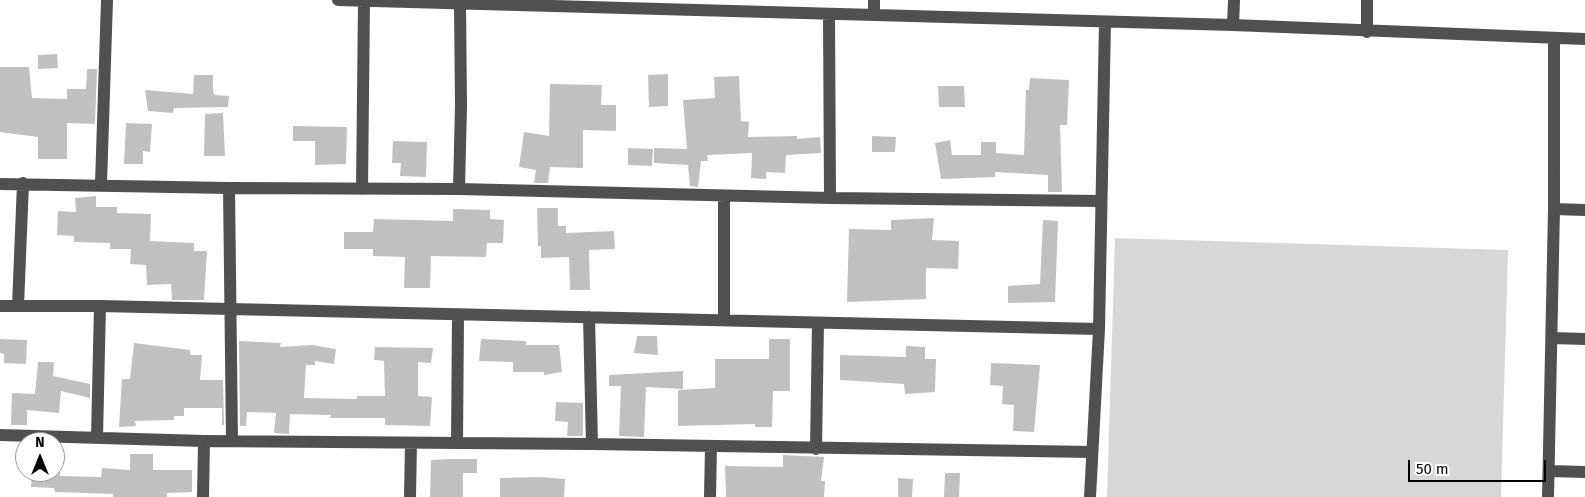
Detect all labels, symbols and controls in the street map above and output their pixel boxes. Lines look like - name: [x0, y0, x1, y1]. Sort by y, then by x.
- north arrow: [15, 432, 65, 482]
- text: N: [35, 434, 45, 451]
- scale bar: [1410, 450, 1548, 482]
- text: 50 m: [1416, 460, 1449, 478]

